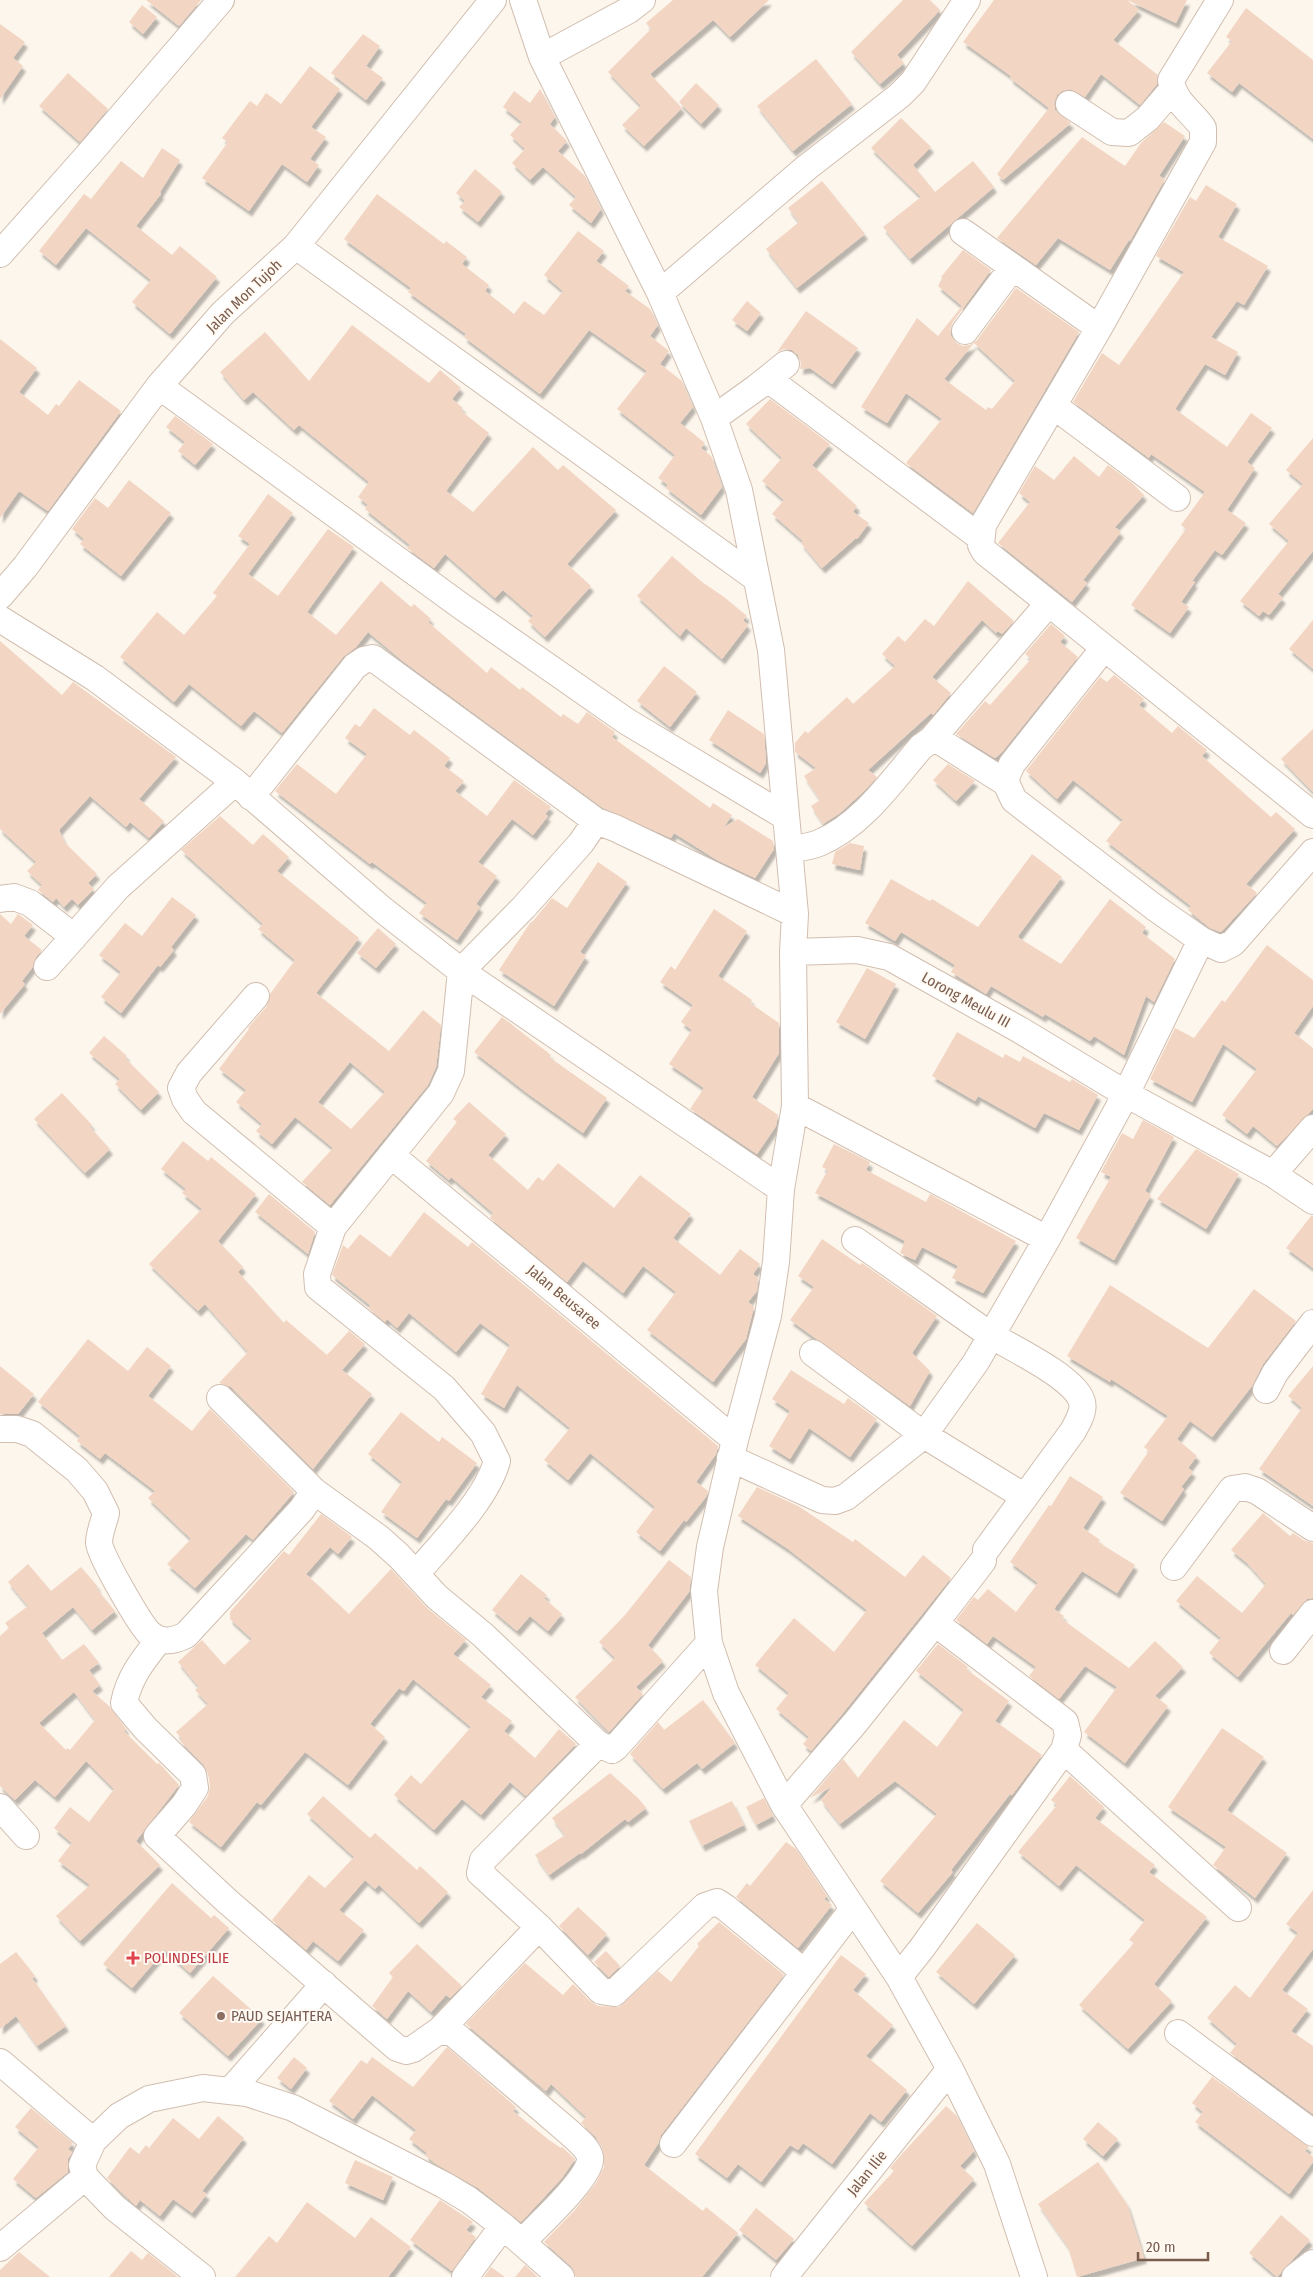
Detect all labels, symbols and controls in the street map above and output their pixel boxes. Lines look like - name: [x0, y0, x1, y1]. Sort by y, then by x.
- street label: Jalan Mon Tujoh: [203, 256, 285, 336]
- street label: Lorong Meulu III: [919, 968, 1013, 1032]
- street label: Jalan Beusaree: [523, 1261, 605, 1333]
- place label: POLINDES ILIE: [144, 1949, 229, 1967]
- marker: POLINDES ILIE: [126, 1951, 140, 1965]
- place label: PAUD SEJAHTERA: [231, 2007, 332, 2025]
- marker: PAUD SEJAHTERA: [215, 2010, 227, 2022]
- street label: Jalan Ilie: [843, 2147, 891, 2199]
- scale bar: [1138, 2230, 1208, 2262]
- text: 20 m: [1146, 2238, 1176, 2256]

